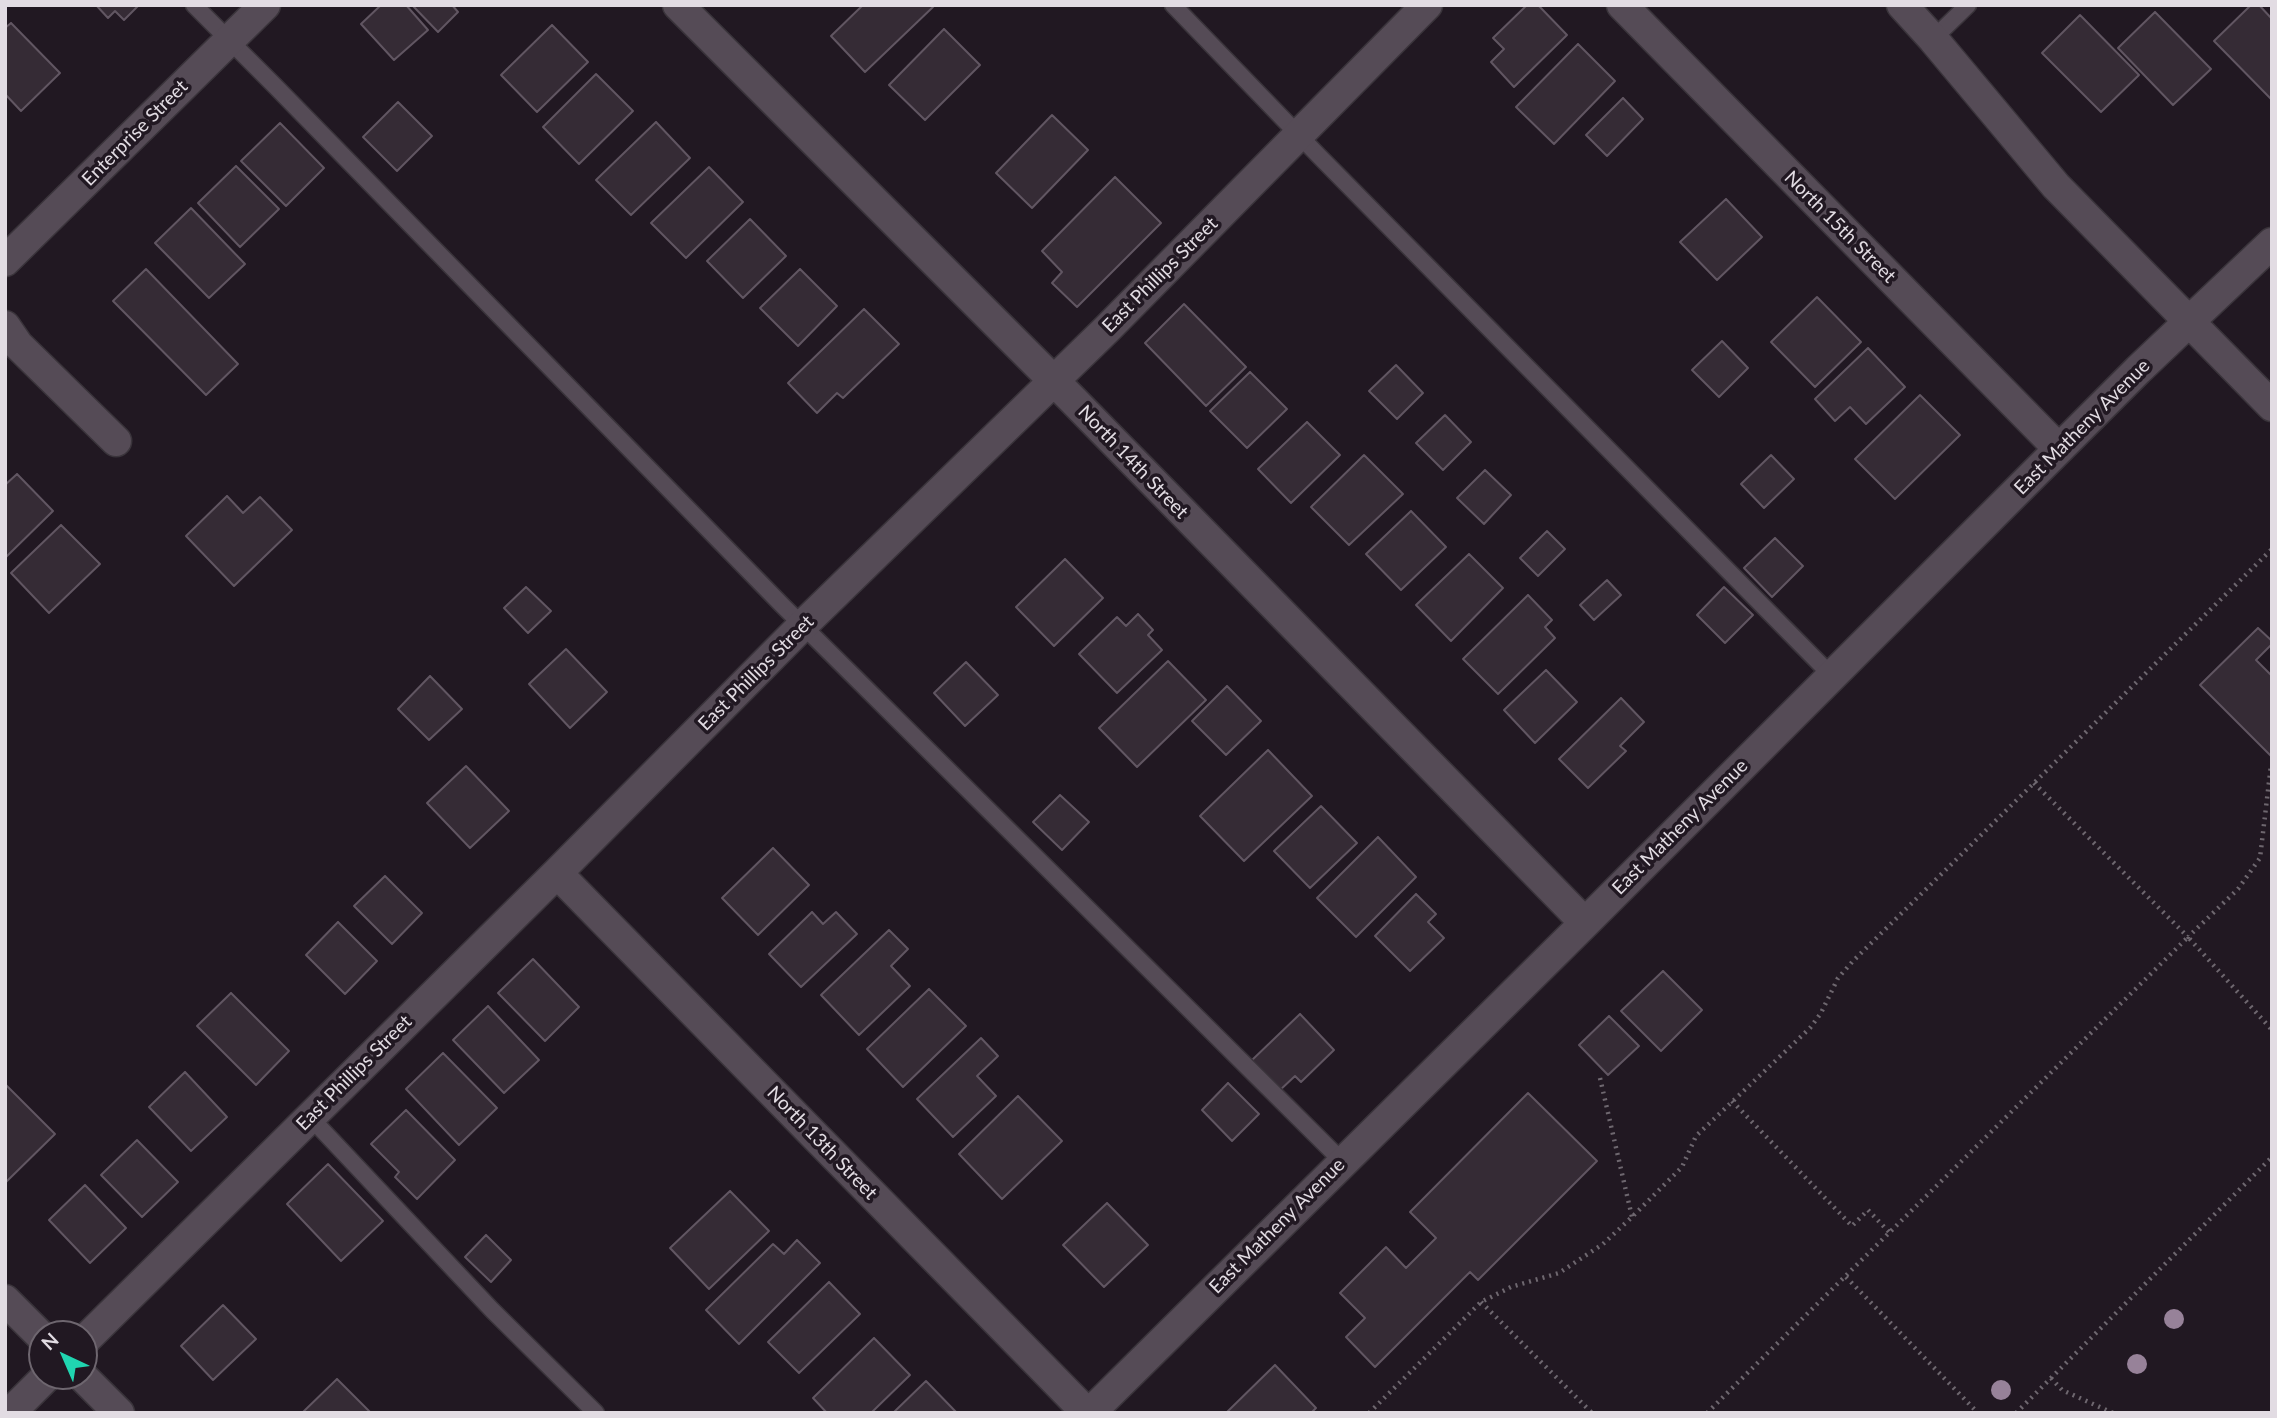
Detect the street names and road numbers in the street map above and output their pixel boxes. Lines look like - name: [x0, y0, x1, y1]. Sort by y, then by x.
- street label: Enterprise Street: [77, 75, 193, 191]
- street label: North 15th Street: [1779, 166, 1901, 288]
- street label: East Phillips Street: [1097, 212, 1223, 338]
- street label: East Matheny Avenue: [2010, 355, 2154, 499]
- street label: North 14th Street: [1073, 401, 1193, 523]
- street label: East Phillips Street: [693, 610, 819, 736]
- street label: East Matheny Avenue: [1608, 755, 1752, 899]
- street label: East Phillips Street: [291, 1010, 417, 1136]
- street label: North 13th Street: [762, 1082, 882, 1204]
- street label: East Matheny Avenue: [1205, 1154, 1349, 1298]

